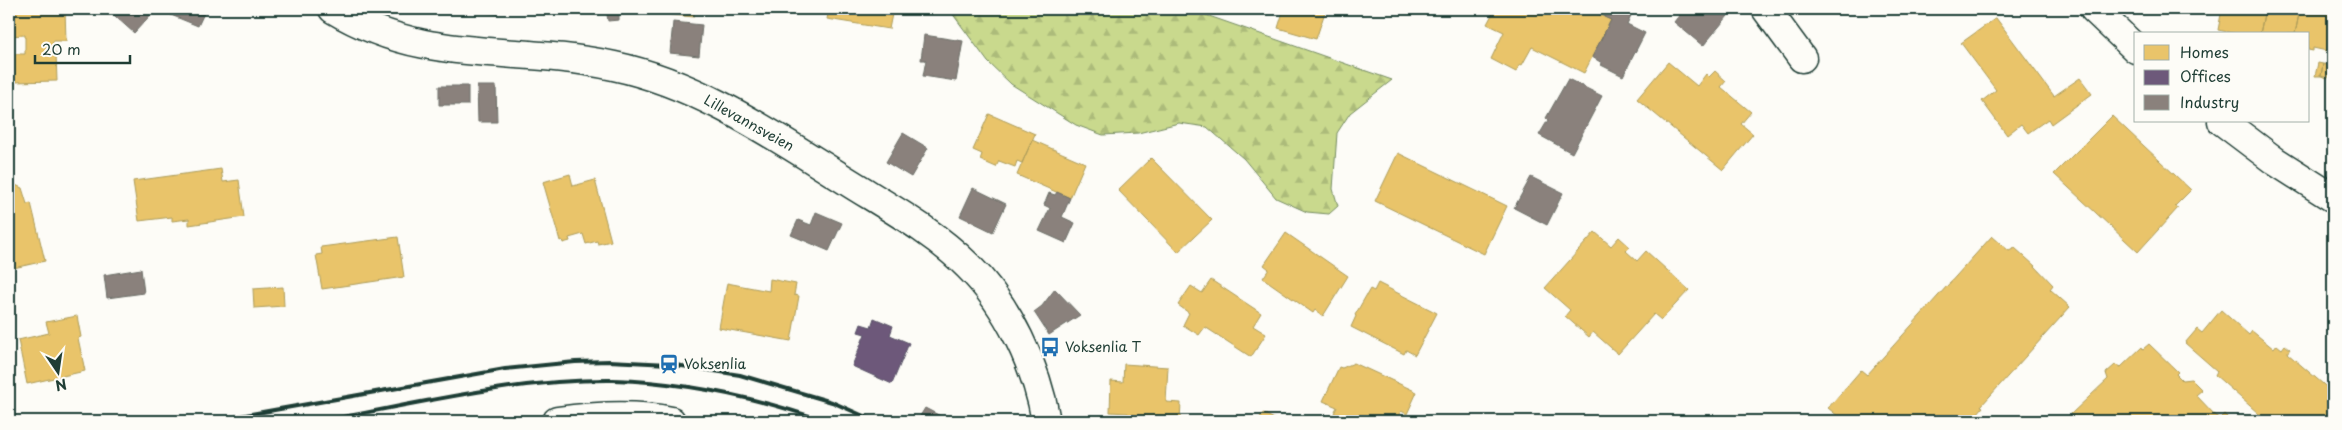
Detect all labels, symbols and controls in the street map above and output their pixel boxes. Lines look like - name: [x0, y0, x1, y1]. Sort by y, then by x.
- scale bar: [35, 32, 130, 64]
- legend: [2134, 32, 2310, 122]
- text: 20 m: [42, 37, 81, 60]
- text: Homes: [2180, 40, 2229, 63]
- text: Offices: [2180, 64, 2231, 87]
- street label: Lillevannsveien: [700, 89, 798, 156]
- text: Industry: [2180, 90, 2239, 113]
- bus stop icon: Voksenlia T: [1039, 336, 1061, 358]
- place label: Voksenlia T: [1065, 336, 1141, 357]
- north arrow: [32, 348, 82, 398]
- station icon: Voksenlia: [658, 353, 680, 375]
- place label: Voksenlia: [684, 353, 747, 374]
- text: N: [53, 374, 69, 397]

